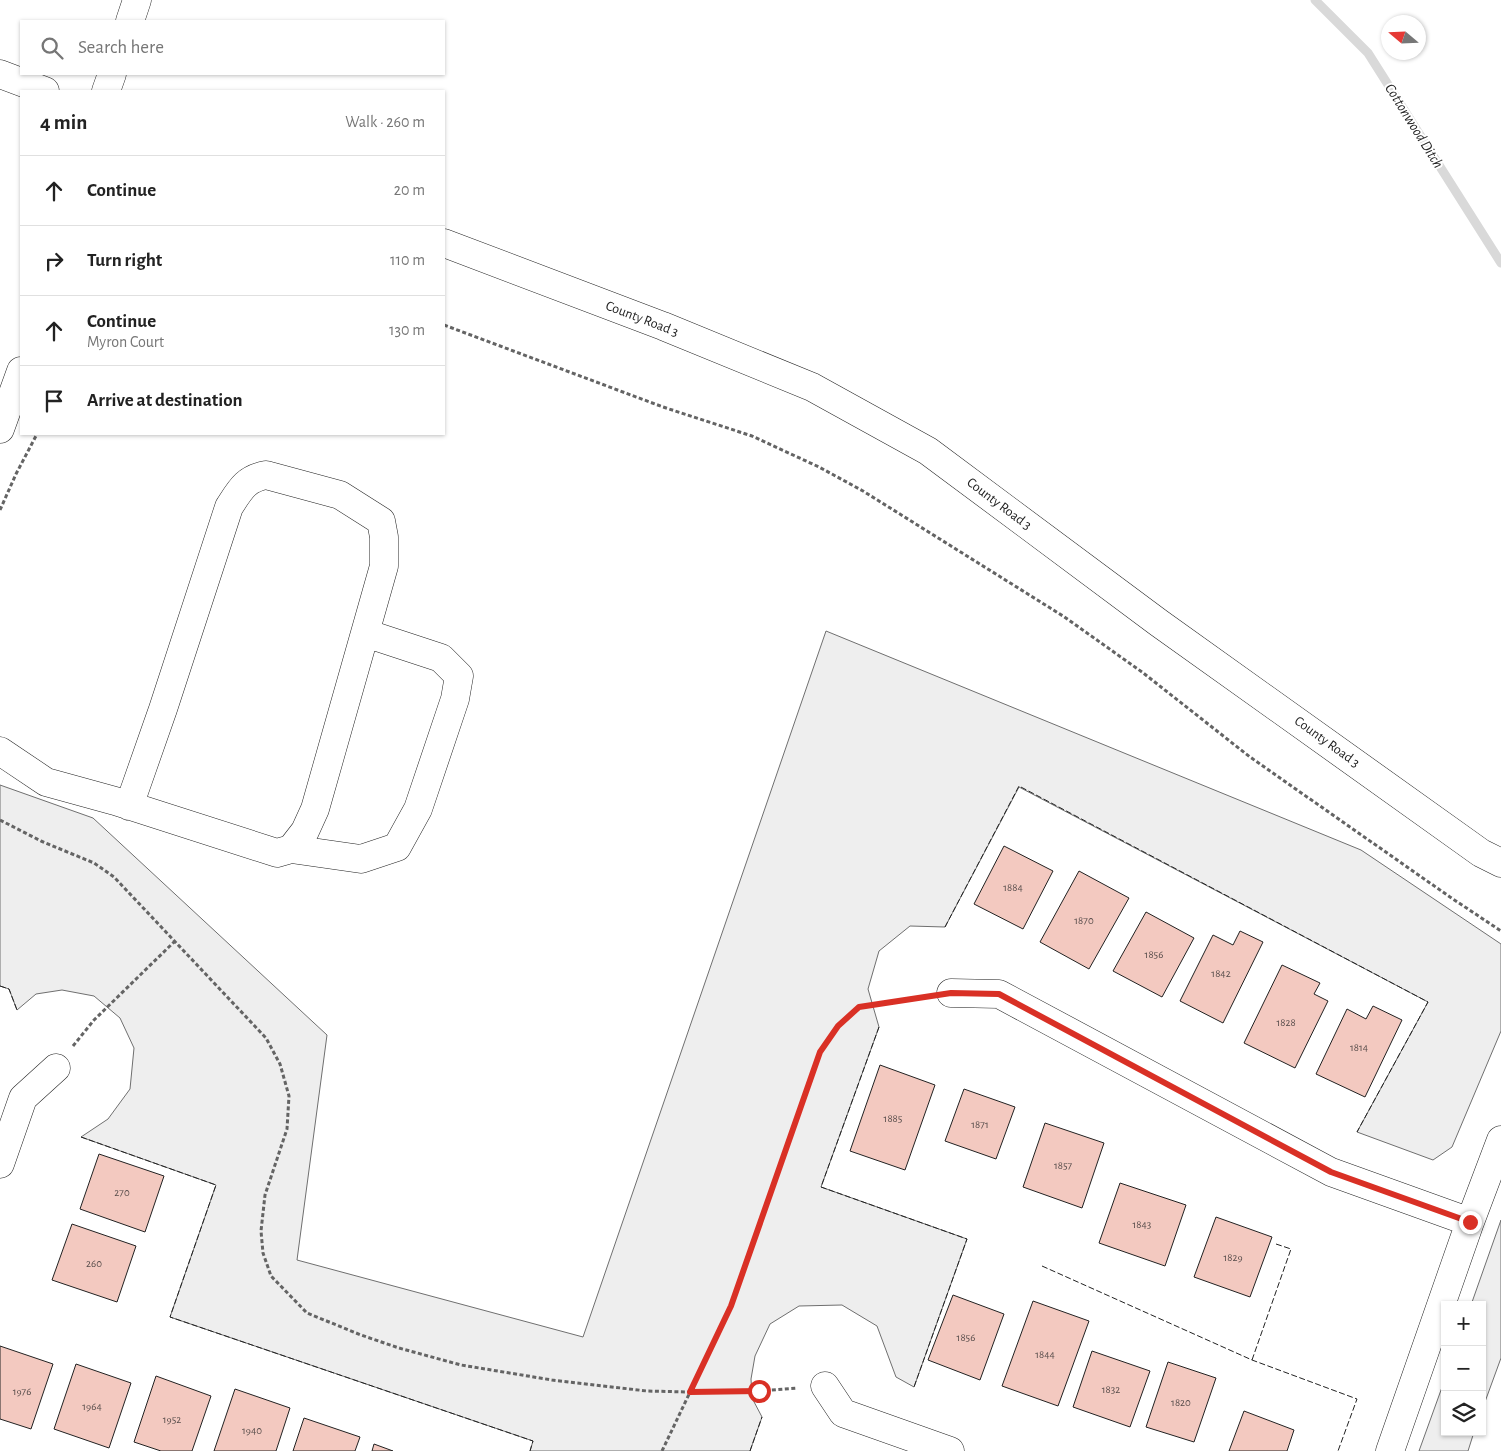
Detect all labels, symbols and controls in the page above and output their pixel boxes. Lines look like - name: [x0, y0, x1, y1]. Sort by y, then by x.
- north arrow: [1381, 15, 1426, 60]
- search box: [20, 20, 445, 75]
- icon: search: [38, 34, 66, 62]
- text: Search here: [78, 38, 164, 57]
- water label: Cottonwood Ditch: [1382, 81, 1446, 171]
- text: 4 min: [40, 112, 87, 133]
- text: Walk · 260 m: [345, 114, 425, 130]
- icon: ahead: [40, 177, 68, 205]
- text: Continue: [87, 181, 156, 200]
- text: 20 m: [394, 182, 425, 198]
- icon: right: [40, 247, 68, 275]
- text: Turn right: [87, 251, 162, 270]
- text: 110 m: [390, 252, 425, 268]
- street label: County Road 3: [604, 299, 681, 339]
- text: Continue: [87, 312, 156, 331]
- icon: ahead: [40, 317, 68, 345]
- text: 130 m: [389, 322, 425, 338]
- text: Myron Court: [87, 334, 164, 350]
- icon: arrive: [40, 387, 68, 415]
- text: Arrive at destination: [87, 391, 243, 410]
- street label: County Road 3: [964, 475, 1034, 533]
- street label: County Road 3: [1292, 714, 1362, 770]
- house number: 1884: [1003, 882, 1023, 893]
- house number: 1870: [1074, 915, 1094, 926]
- house number: 1856: [1145, 949, 1163, 960]
- house number: 1842: [1211, 968, 1231, 979]
- house number: 1828: [1276, 1017, 1296, 1028]
- house number: 1814: [1350, 1042, 1368, 1053]
- house number: 1885: [884, 1113, 903, 1124]
- house number: 1871: [971, 1119, 989, 1130]
- house number: 1857: [1054, 1160, 1073, 1171]
- house number: 270: [114, 1187, 130, 1198]
- route end: [1459, 1211, 1482, 1234]
- house number: 1843: [1133, 1219, 1152, 1230]
- house number: 1829: [1223, 1252, 1243, 1263]
- house number: 260: [86, 1258, 102, 1269]
- map controls: [1441, 1301, 1486, 1436]
- button: +: [1441, 1301, 1486, 1346]
- house number: 1856: [957, 1332, 975, 1343]
- button: −: [1441, 1346, 1486, 1391]
- house number: 1844: [1035, 1349, 1055, 1360]
- route start: [748, 1380, 771, 1403]
- house number: 1832: [1102, 1384, 1120, 1395]
- house number: 1976: [13, 1386, 31, 1397]
- button: layers: [1441, 1391, 1486, 1436]
- house number: 1820: [1171, 1397, 1191, 1408]
- house number: 1964: [82, 1401, 102, 1412]
- house number: 1952: [163, 1414, 181, 1425]
- house number: 1940: [242, 1425, 262, 1436]

